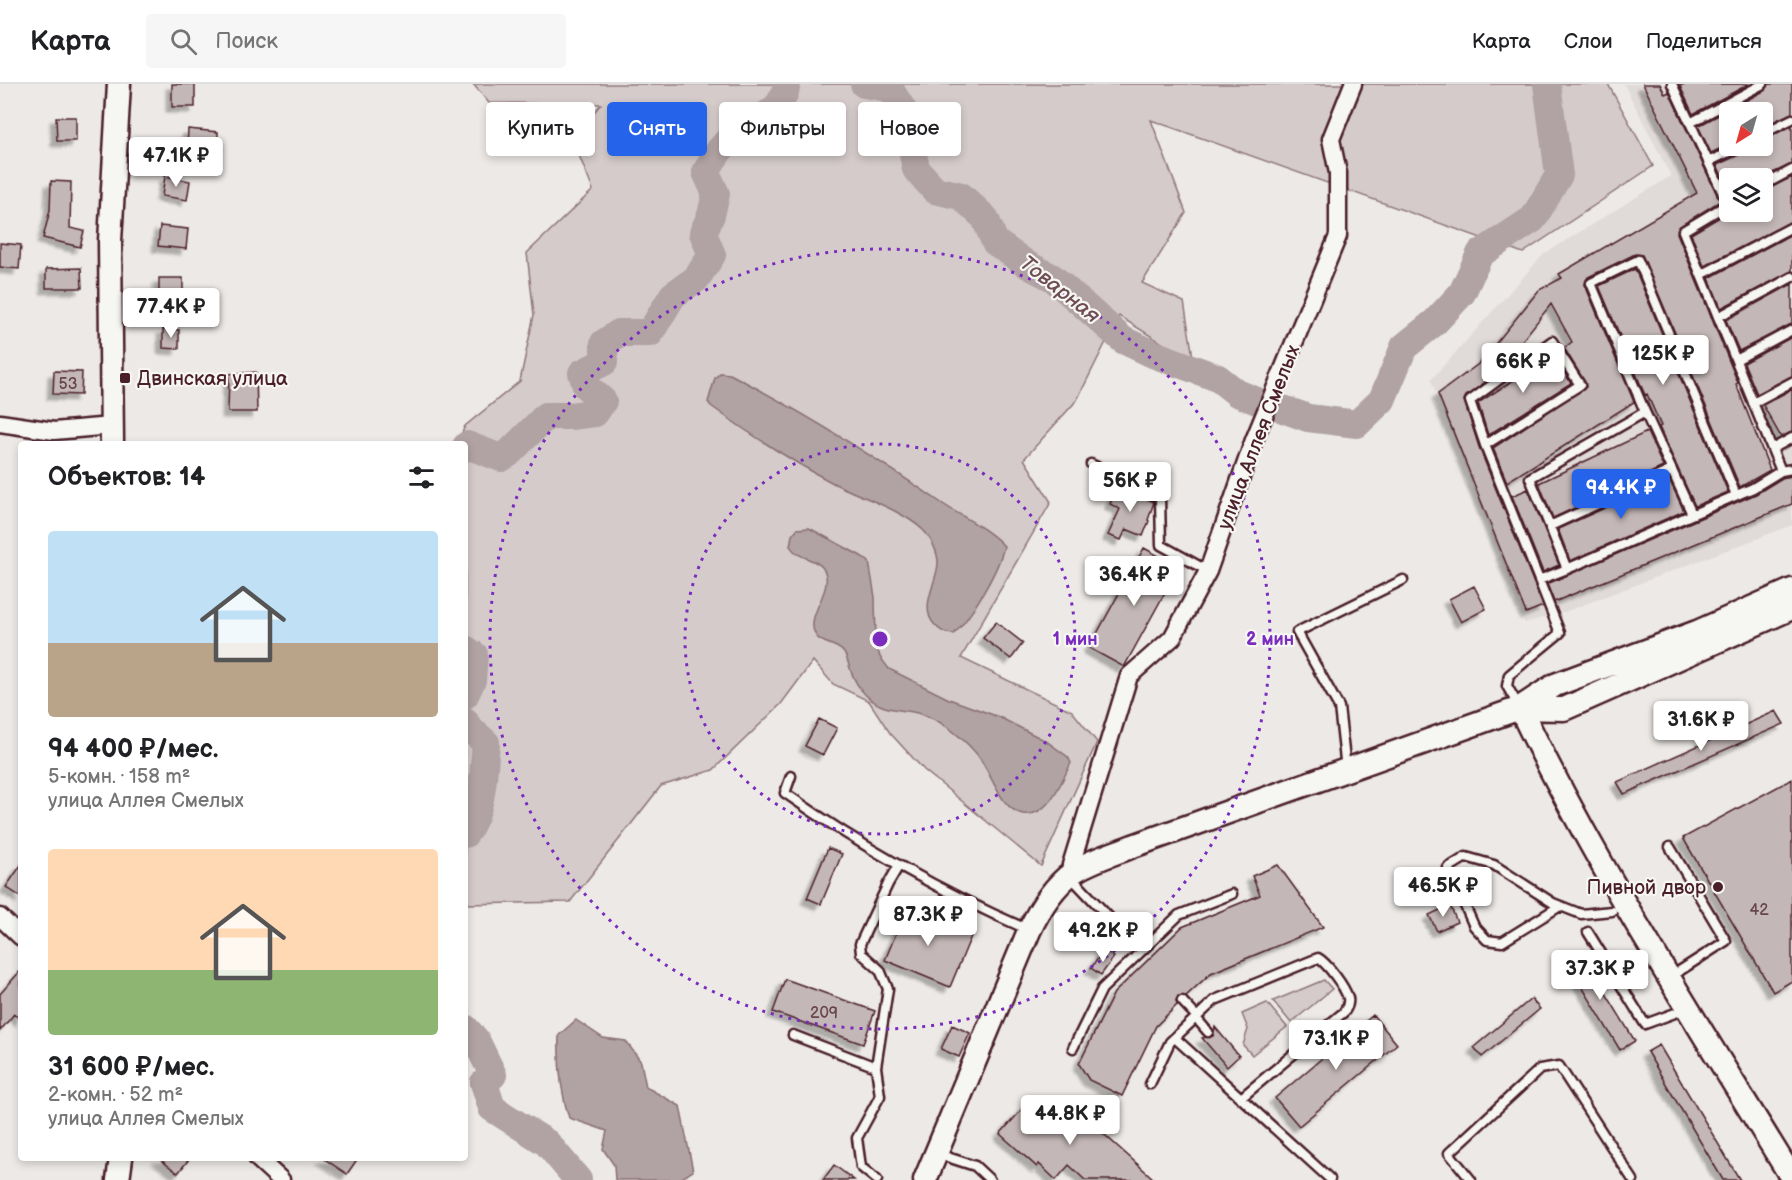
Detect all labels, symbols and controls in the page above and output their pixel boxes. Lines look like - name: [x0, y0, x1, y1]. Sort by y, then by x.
- search box: [146, 14, 566, 68]
- text: Карта: [30, 25, 110, 58]
- icon: search: [167, 25, 200, 58]
- text: Поиск: [215, 28, 278, 55]
- text: Карта: [1472, 29, 1531, 54]
- text: Слои: [1564, 29, 1613, 54]
- text: Поделиться: [1646, 29, 1762, 54]
- chip: Купить: [486, 102, 595, 156]
- chip: Снять: [607, 102, 707, 156]
- chip: Фильтры: [719, 102, 846, 156]
- chip: Новое: [858, 102, 961, 156]
- north arrow: [1719, 102, 1773, 156]
- map controls: [1719, 102, 1773, 222]
- pin: 47.1K ₽: [121, 137, 231, 188]
- text: 47.1K ₽: [143, 144, 209, 168]
- button: layers: [1719, 168, 1773, 222]
- water label: Товарная: [1015, 250, 1105, 329]
- pin: 77.4K ₽: [116, 288, 226, 339]
- text: 77.4K ₽: [137, 295, 205, 319]
- pin: 125K ₽: [1614, 335, 1712, 386]
- street label: улица Аллея Смелых: [1213, 342, 1305, 533]
- text: 125K ₽: [1632, 342, 1694, 366]
- pin: 66K ₽: [1481, 343, 1565, 394]
- text: 66K ₽: [1496, 350, 1550, 374]
- place label: Двинская улица: [137, 367, 288, 391]
- marker: Двинская улица: [118, 371, 132, 385]
- house number: 53: [58, 375, 78, 394]
- icon: filters: [405, 461, 438, 494]
- text: Объектов: 14: [48, 462, 205, 493]
- pin: 56K ₽: [1088, 462, 1172, 513]
- text: 56K ₽: [1103, 469, 1157, 493]
- pin: 94.4K ₽: [1566, 469, 1676, 520]
- text: 94.4K ₽: [1586, 476, 1656, 500]
- pin: 36.4K ₽: [1079, 556, 1189, 607]
- text: 36.4K ₽: [1099, 563, 1169, 587]
- icon: home: [189, 570, 297, 678]
- centre of rings: [870, 629, 890, 649]
- text: 1 мин: [1053, 629, 1097, 650]
- text: 2 мин: [1246, 629, 1294, 650]
- pin: 31.6K ₽: [1646, 701, 1756, 752]
- text: 31.6K ₽: [1667, 708, 1735, 732]
- text: 94 400 ₽/мес.: [48, 734, 219, 765]
- text: 5-комн. · 158 m²: [48, 765, 190, 789]
- text: улица Аллея Смелых: [48, 789, 244, 813]
- pin: 46.5K ₽: [1388, 867, 1498, 918]
- text: 46.5K ₽: [1408, 874, 1478, 898]
- place label: Пивной двор: [1586, 876, 1707, 900]
- marker: Пивной двор: [1711, 880, 1725, 894]
- icon: home: [189, 888, 297, 996]
- pin: 87.3K ₽: [873, 896, 983, 947]
- house number: 42: [1749, 901, 1769, 920]
- text: 87.3K ₽: [893, 903, 963, 927]
- pin: 49.2K ₽: [1048, 912, 1158, 963]
- text: 49.2K ₽: [1068, 919, 1138, 943]
- pin: 37.3K ₽: [1545, 950, 1655, 1001]
- text: 37.3K ₽: [1565, 957, 1635, 981]
- house number: 209: [810, 1004, 838, 1023]
- pin: 73.1K ₽: [1281, 1020, 1391, 1071]
- text: 73.1K ₽: [1303, 1027, 1369, 1051]
- text: 31 600 ₽/мес.: [48, 1052, 215, 1083]
- text: 2-комн. · 52 m²: [48, 1083, 183, 1107]
- pin: 44.8K ₽: [1015, 1095, 1125, 1146]
- text: 44.8K ₽: [1035, 1102, 1105, 1126]
- text: улица Аллея Смелых: [48, 1107, 244, 1131]

